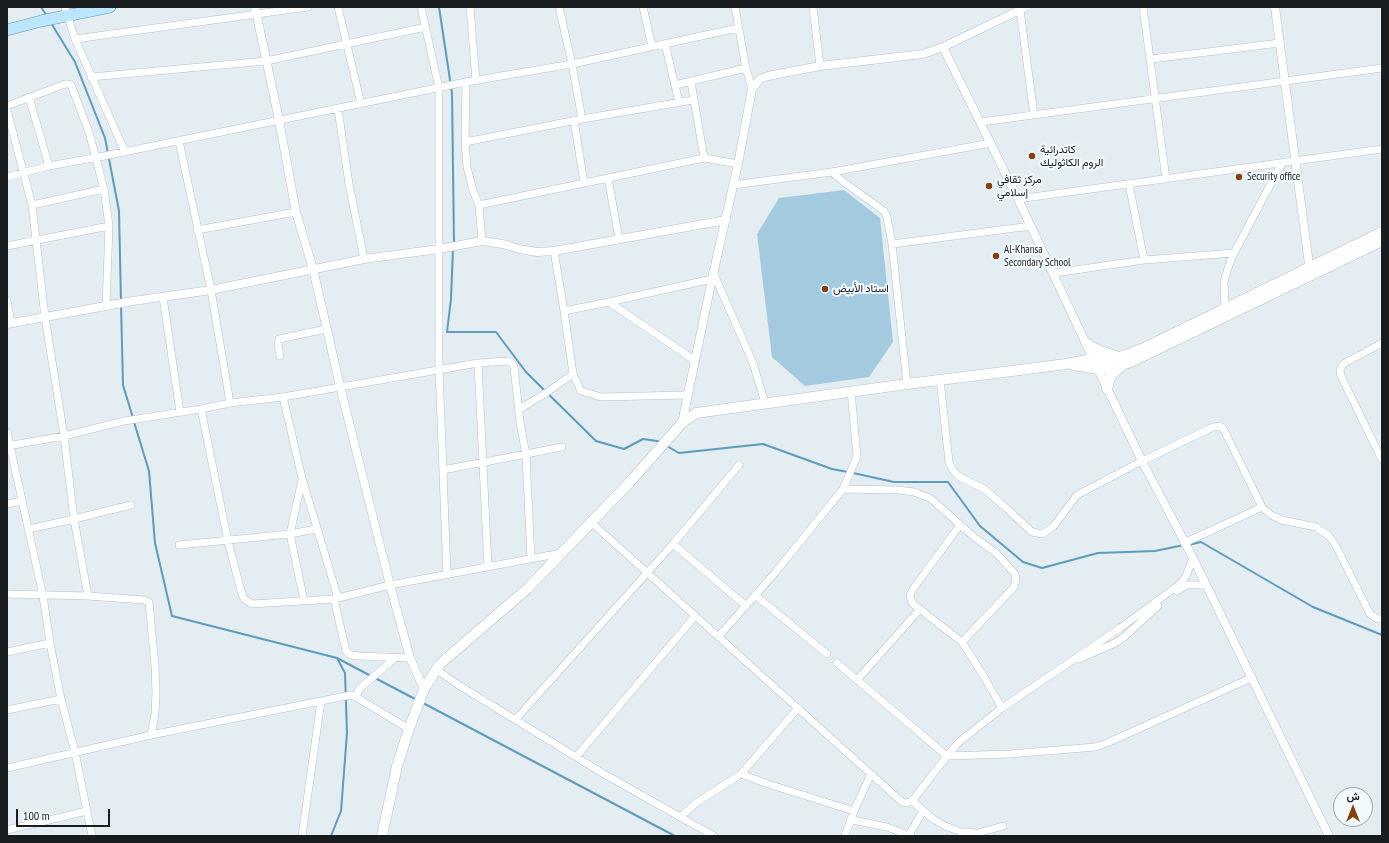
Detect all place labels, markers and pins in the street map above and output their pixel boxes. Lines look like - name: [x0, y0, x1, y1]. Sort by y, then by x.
- place label: كاتدرائية الروم الكاثوليك: [1040, 143, 1103, 169]
- marker: كاتدرائية الروم الكاثوليك: [1027, 151, 1037, 161]
- place label: Security office: [1247, 170, 1300, 184]
- marker: Security office: [1234, 172, 1244, 182]
- place label: مركز ثقافي إسلامي: [997, 173, 1042, 199]
- marker: مركز ثقافي إسلامي: [984, 181, 994, 191]
- place label: Al-Khansa Secondary School: [1004, 243, 1071, 269]
- marker: Al-Khansa Secondary School: [991, 251, 1001, 261]
- place label: استاد الأبيض: [833, 282, 889, 296]
- marker: استاد الأبيض: [820, 284, 830, 294]

